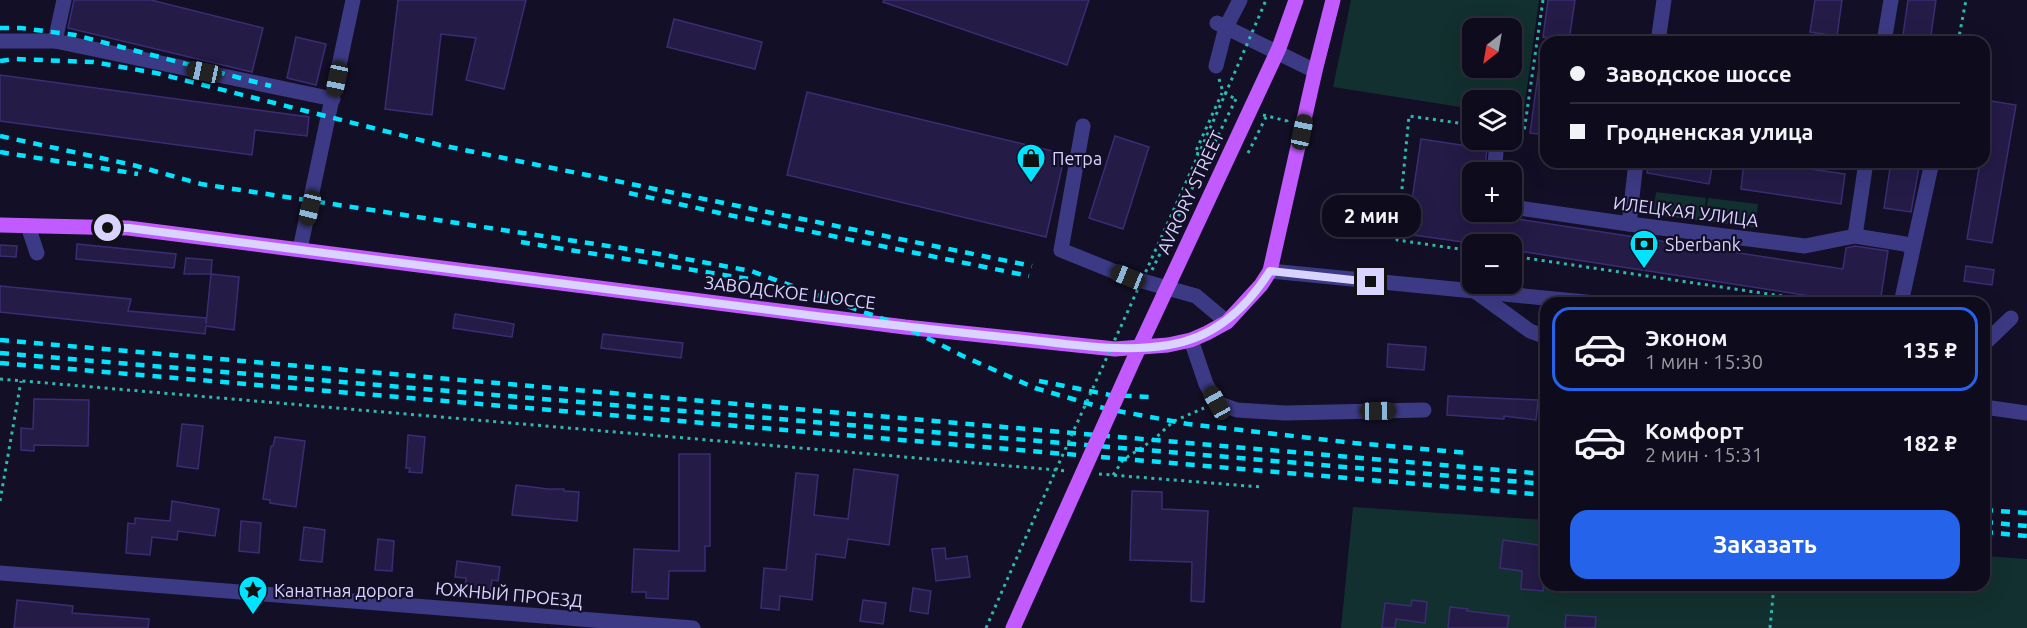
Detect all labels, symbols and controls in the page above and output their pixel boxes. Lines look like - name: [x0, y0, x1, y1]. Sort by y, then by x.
- north arrow: [1462, 18, 1522, 78]
- map controls: [1462, 18, 1522, 294]
- car: [185, 59, 223, 85]
- car: [324, 60, 350, 98]
- text: Заводское шоссе: [1606, 61, 1792, 86]
- button: layers: [1462, 90, 1522, 150]
- car: [1289, 113, 1315, 151]
- text: Гродненская улица: [1606, 119, 1814, 144]
- street label: AVRORY STREET: [1153, 127, 1227, 257]
- shop icon: Петра: [1015, 142, 1047, 184]
- place label: Петра: [1052, 148, 1102, 168]
- button: +: [1462, 162, 1522, 222]
- car: [297, 188, 323, 228]
- street label: ИЛЕЦКАЯ УЛИЦА: [1612, 192, 1760, 230]
- callout: 2 мин: [1322, 195, 1420, 237]
- text: 2 мин: [1344, 204, 1399, 227]
- route start: [94, 214, 121, 241]
- bank icon: Sberbank: [1628, 228, 1660, 270]
- button: −: [1462, 234, 1522, 294]
- place label: Sberbank: [1665, 234, 1741, 254]
- car: [1108, 262, 1148, 292]
- route end: [1357, 268, 1384, 295]
- street label: ЗАВОДСКОЕ ШОССЕ: [703, 272, 877, 312]
- icon: car: [1573, 322, 1627, 376]
- text: Эконом: [1645, 325, 1727, 350]
- text: 135 ₽: [1902, 337, 1957, 362]
- text: 1 мин · 15:30: [1645, 350, 1763, 373]
- car: [1200, 383, 1234, 423]
- car: [1360, 402, 1396, 420]
- icon: car: [1573, 415, 1627, 469]
- text: Комфорт: [1645, 418, 1744, 443]
- text: 182 ₽: [1902, 430, 1957, 455]
- text: 2 мин · 15:31: [1645, 443, 1763, 466]
- button: Заказать: [1570, 510, 1960, 579]
- place icon: Канатная дорога: [237, 574, 269, 616]
- street label: ЮЖНЫЙ ПРОЕЗД: [435, 578, 583, 610]
- place label: Канатная дорога: [274, 580, 414, 600]

